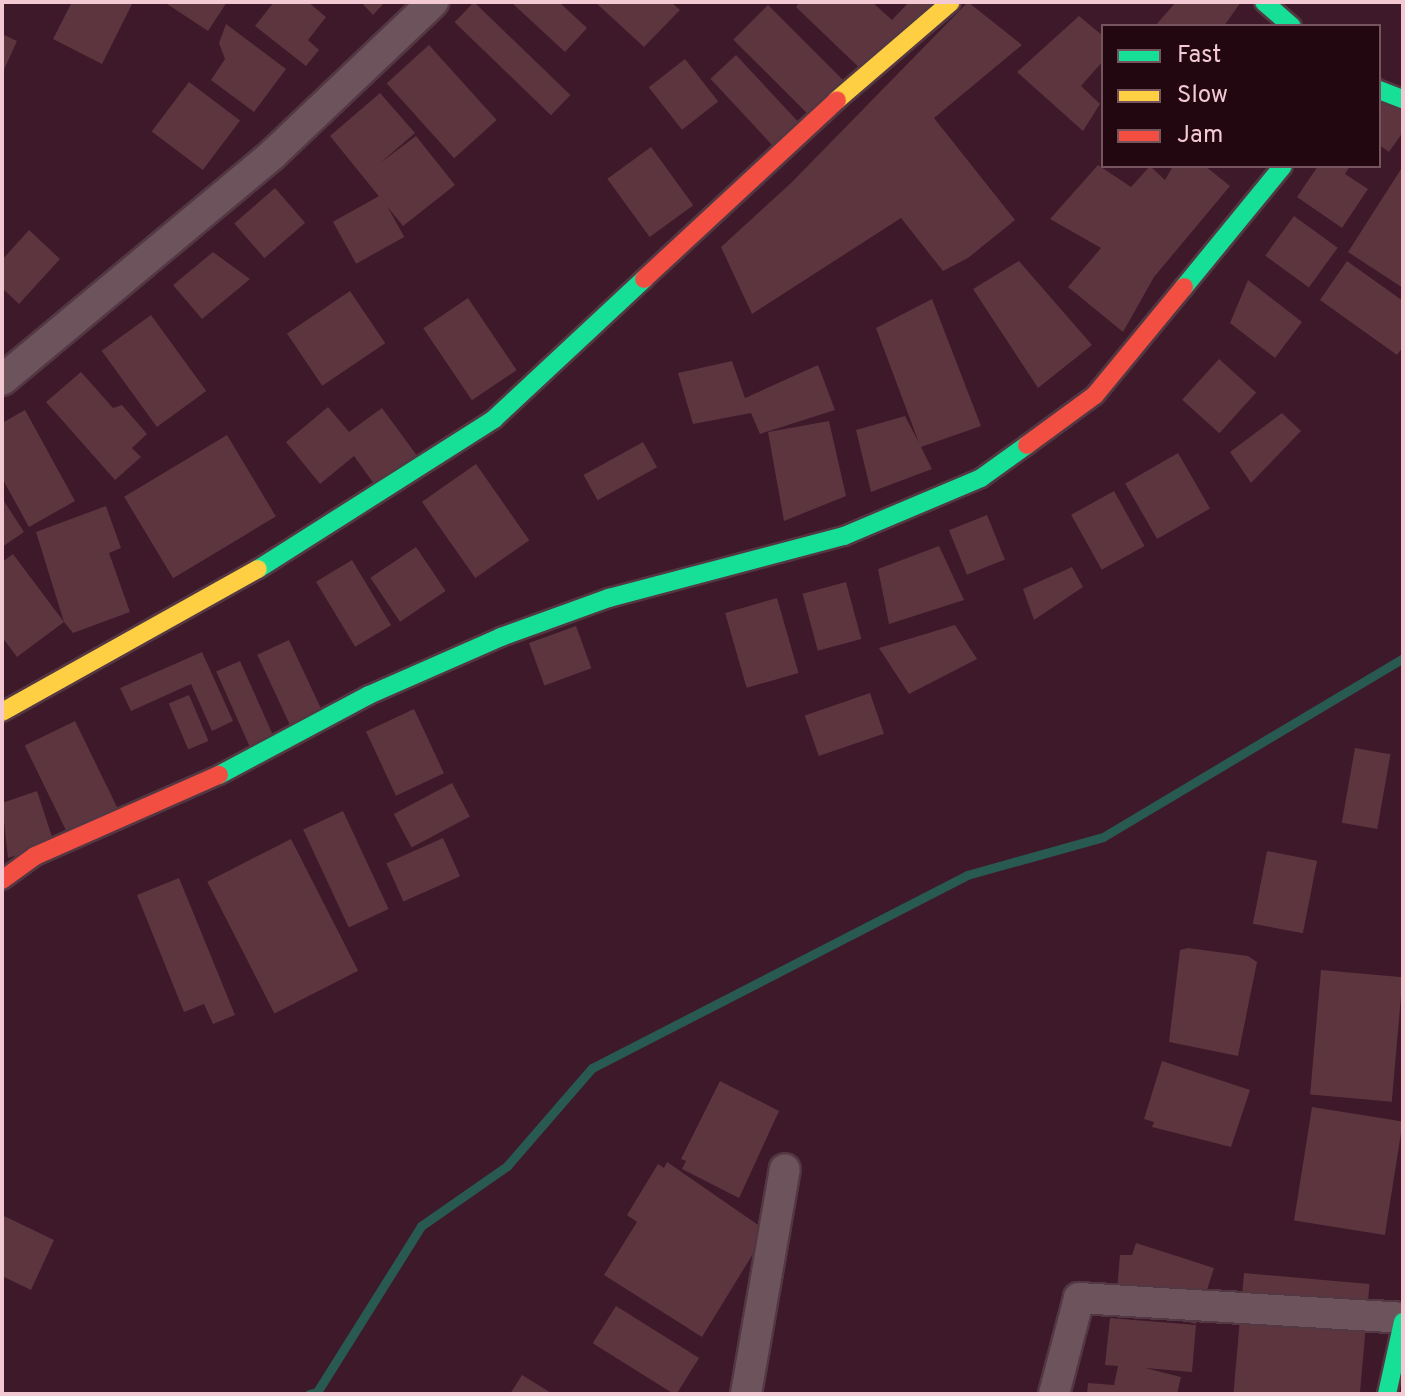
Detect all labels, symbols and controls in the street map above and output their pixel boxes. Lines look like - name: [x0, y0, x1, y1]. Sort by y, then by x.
- legend: [1101, 24, 1381, 168]
- text: Fast: [1177, 41, 1221, 71]
- text: Slow: [1177, 81, 1228, 111]
- text: Jam: [1177, 121, 1223, 151]

